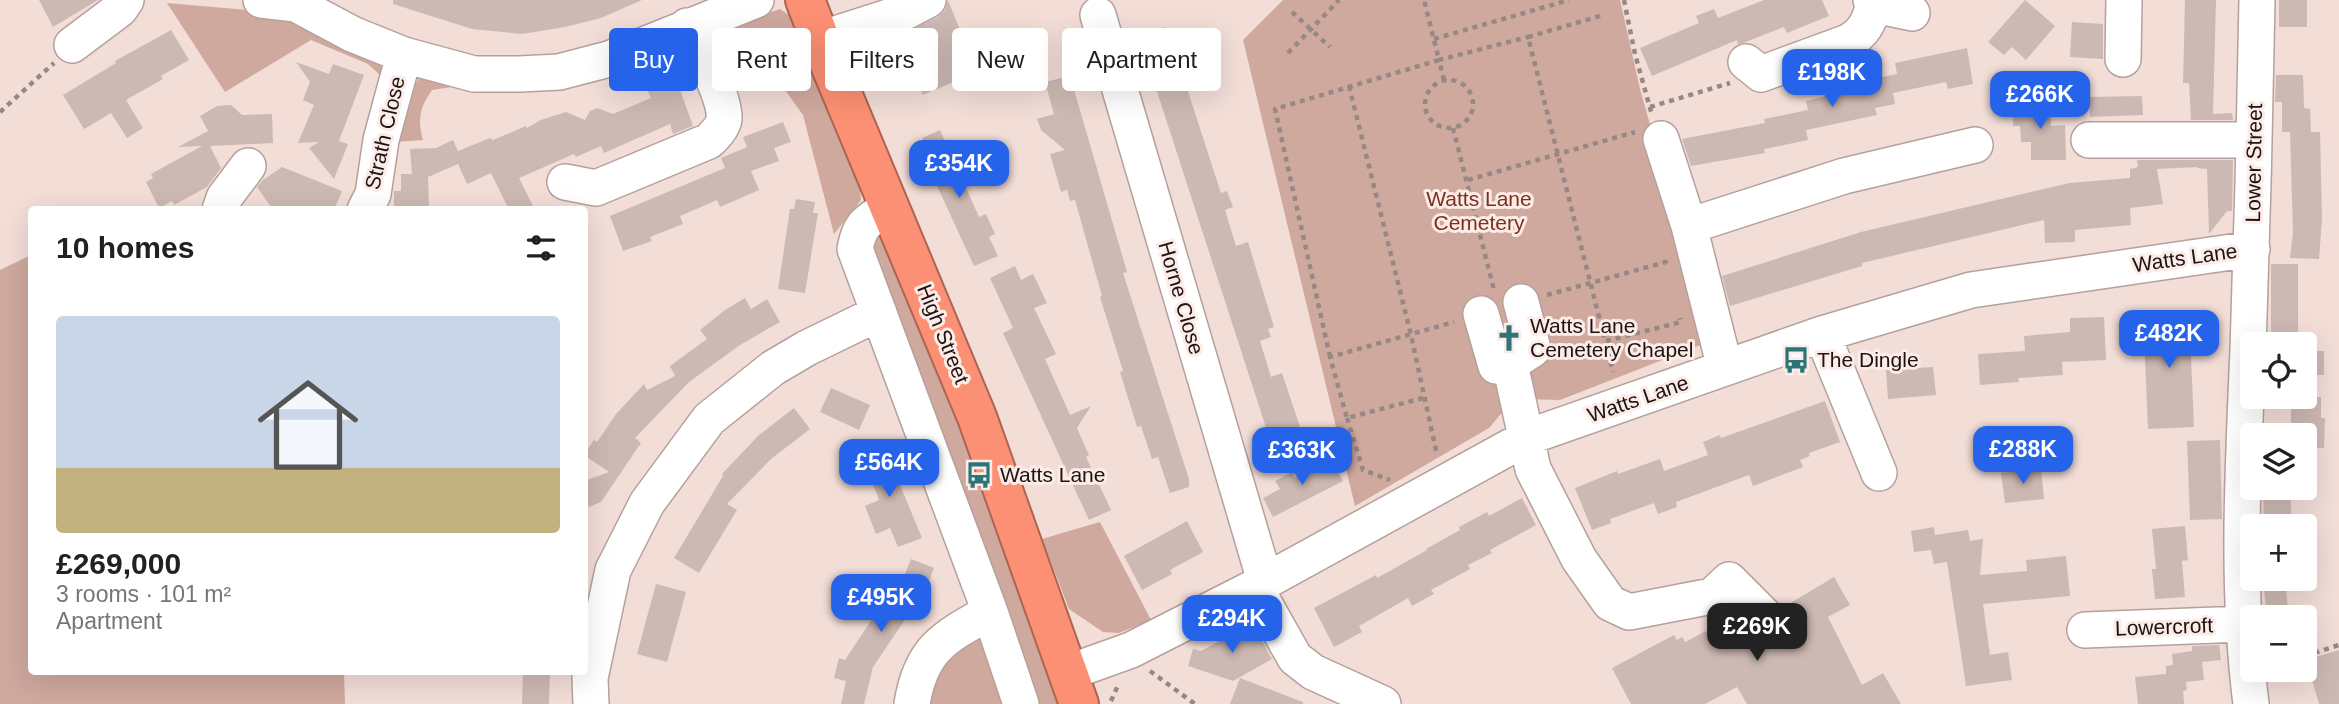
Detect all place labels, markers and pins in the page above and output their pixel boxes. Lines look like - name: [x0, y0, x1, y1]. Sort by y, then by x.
- pin: £198K: [1783, 50, 1881, 109]
- pin: £266K: [1991, 72, 2089, 131]
- pin: £354K: [910, 140, 1008, 200]
- pin: £482K: [2120, 310, 2218, 370]
- place label: Watts Lane Cemetery Chapel: [1530, 314, 1693, 361]
- church icon: Watts Lane Cemetery Chapel: [1494, 323, 1524, 353]
- bus stop icon: The Dingle: [1781, 345, 1811, 375]
- place label: The Dingle: [1817, 348, 1919, 371]
- pin: £288K: [1974, 426, 2072, 486]
- pin: £363K: [1253, 428, 1351, 487]
- pin: £564K: [840, 440, 938, 499]
- bus stop icon: Watts Lane: [964, 460, 994, 490]
- place label: Watts Lane: [1000, 463, 1105, 486]
- pin: £495K: [832, 574, 930, 634]
- pin: £294K: [1183, 596, 1281, 655]
- pin: £269K: [1708, 604, 1806, 663]

